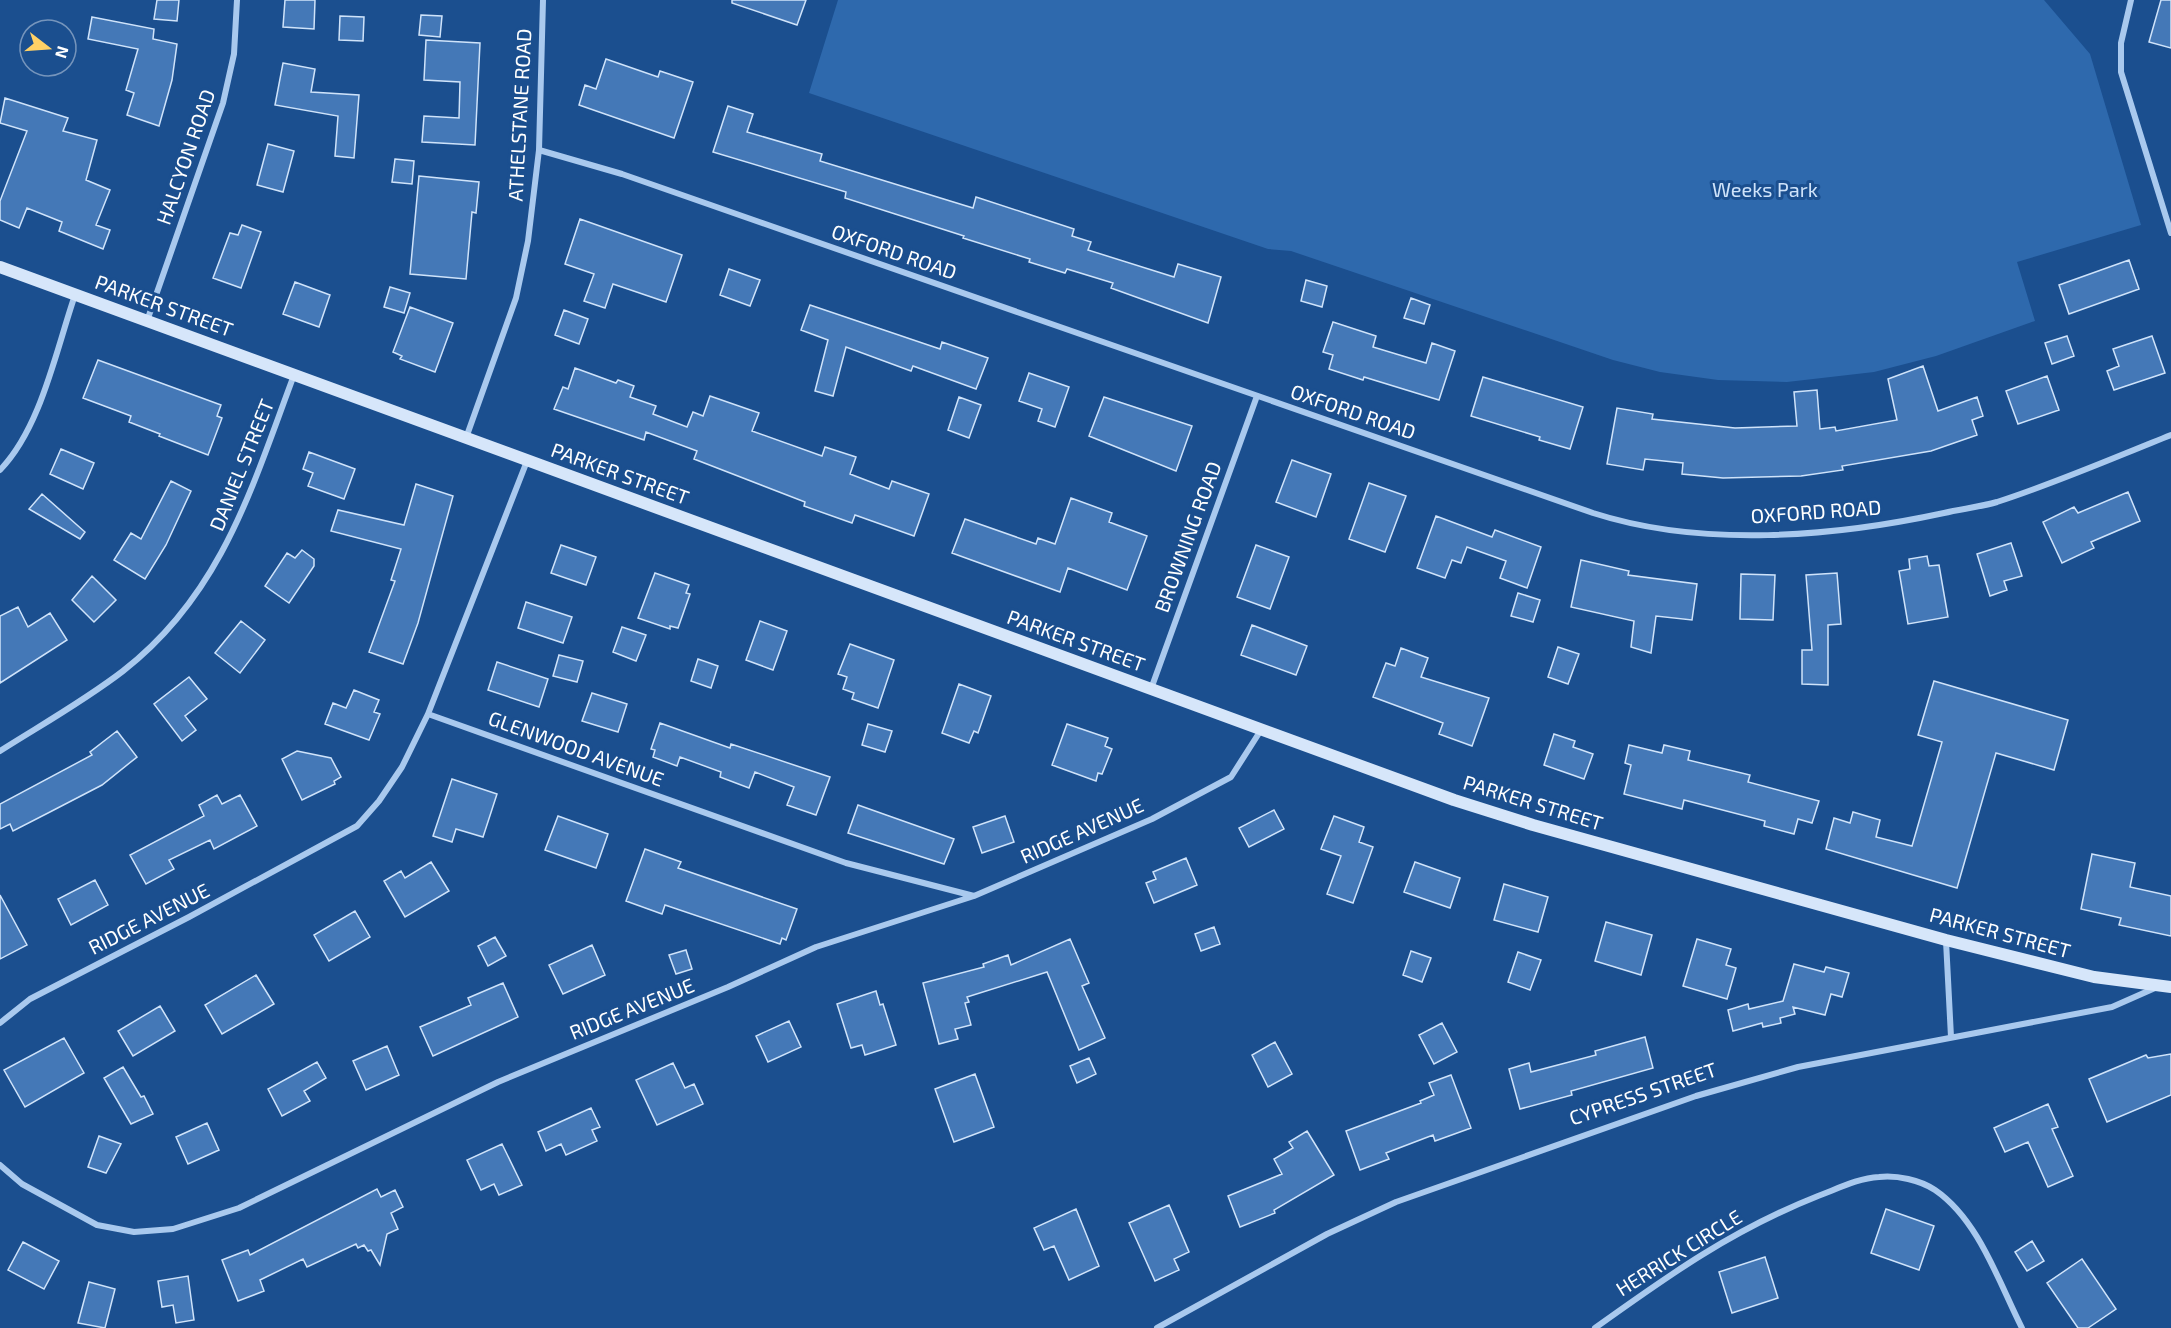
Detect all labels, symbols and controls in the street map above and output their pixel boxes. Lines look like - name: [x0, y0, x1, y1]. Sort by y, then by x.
- north arrow: [18, 18, 78, 78]
- street label: ATHELSTANE ROAD: [502, 28, 536, 202]
- text: N: [52, 44, 74, 61]
- street label: HALCYON ROAD: [151, 86, 219, 227]
- park label: Weeks Park: [1712, 177, 1818, 201]
- street label: OXFORD ROAD: [829, 218, 960, 284]
- street label: PARKER STREET: [92, 269, 237, 341]
- street label: OXFORD ROAD: [1288, 378, 1419, 444]
- street label: DANIEL STREET: [204, 395, 279, 534]
- street label: PARKER STREET: [548, 437, 693, 509]
- street label: BROWNING ROAD: [1149, 458, 1226, 615]
- street label: OXFORD ROAD: [1750, 494, 1882, 528]
- street label: PARKER STREET: [1004, 604, 1149, 676]
- street label: GLENWOOD AVENUE: [485, 705, 667, 791]
- street label: PARKER STREET: [1461, 769, 1606, 835]
- street label: RIDGE AVENUE: [1016, 792, 1147, 868]
- street label: RIDGE AVENUE: [84, 877, 213, 959]
- street label: PARKER STREET: [1927, 902, 2074, 962]
- street label: RIDGE AVENUE: [566, 972, 697, 1044]
- street label: CYPRESS STREET: [1566, 1056, 1720, 1130]
- street label: HERRICK CIRCLE: [1611, 1204, 1746, 1300]

